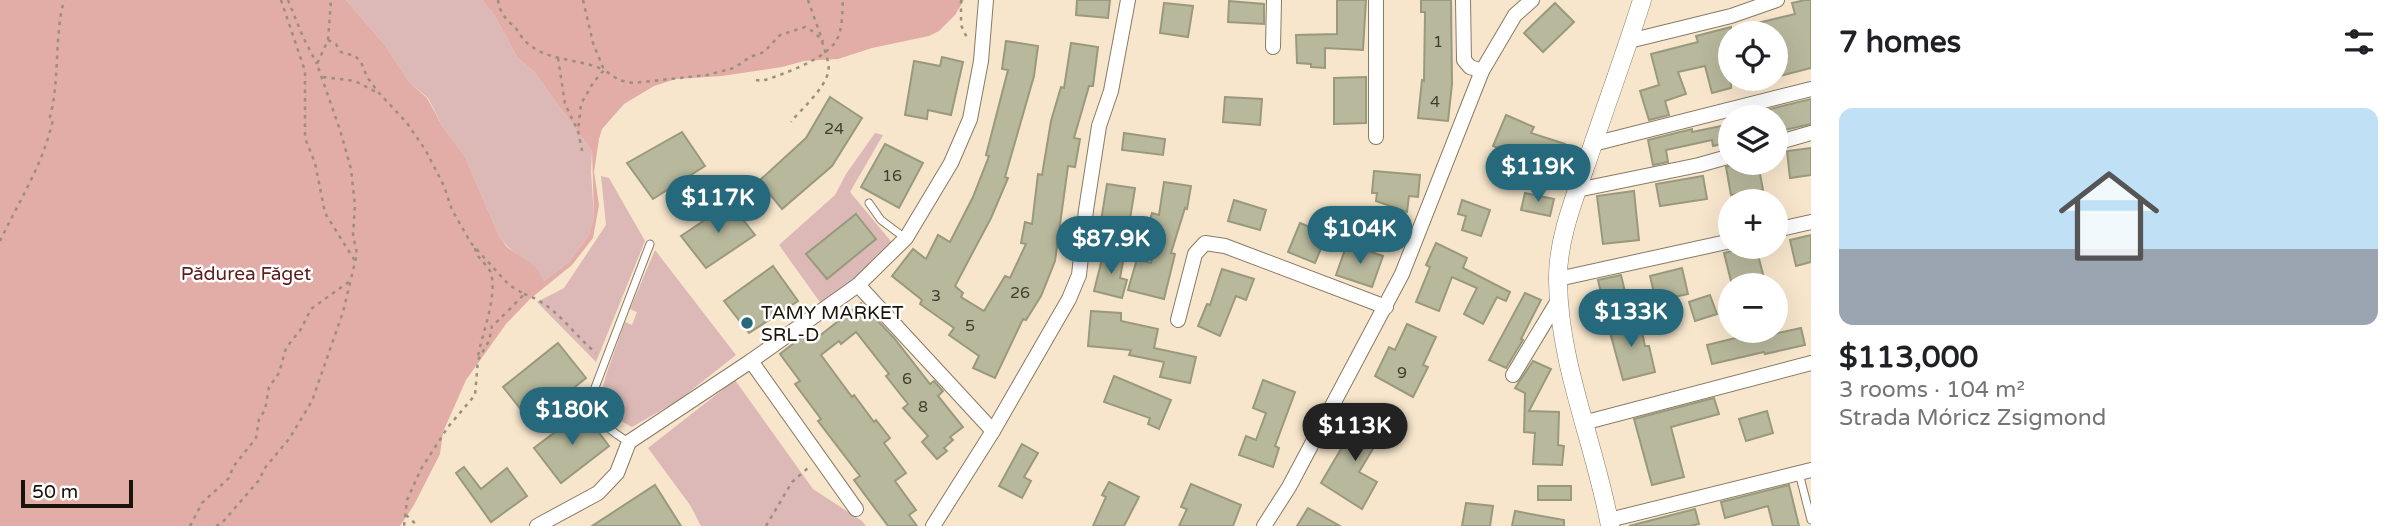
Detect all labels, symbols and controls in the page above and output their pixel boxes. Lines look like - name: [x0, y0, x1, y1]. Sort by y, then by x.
- map controls: [1718, 21, 1788, 343]
- button: locate: [1718, 21, 1788, 91]
- icon: filters: [2340, 23, 2378, 61]
- text: 7 homes: [1839, 24, 1961, 61]
- house number: 1: [1433, 32, 1443, 52]
- house number: 4: [1430, 92, 1440, 112]
- button: layers: [1718, 105, 1788, 175]
- house number: 24: [824, 119, 844, 139]
- pin: $119K: [1489, 144, 1587, 204]
- text: $119K: [1502, 153, 1574, 181]
- icon: home: [2046, 153, 2172, 279]
- house number: 16: [882, 166, 902, 186]
- pin: $117K: [669, 176, 767, 235]
- text: $117K: [682, 184, 754, 212]
- button: +: [1718, 189, 1788, 259]
- pin: $104K: [1311, 206, 1409, 266]
- text: $104K: [1324, 215, 1396, 243]
- pin: $87.9K: [1054, 216, 1168, 276]
- text: $87.9K: [1072, 225, 1150, 253]
- park label: Pădurea Făget: [181, 263, 311, 285]
- button: −: [1718, 273, 1788, 343]
- house number: 26: [1010, 283, 1030, 303]
- house number: 3: [931, 286, 941, 306]
- pin: $133K: [1582, 290, 1680, 349]
- text: $133K: [1595, 298, 1667, 326]
- place label: TAMY MARKET SRL-D: [761, 302, 904, 346]
- marker: TAMY MARKET SRL-D: [739, 315, 755, 331]
- house number: 5: [965, 316, 975, 336]
- text: $113,000: [1839, 339, 1978, 376]
- house number: 9: [1397, 363, 1407, 383]
- house number: 6: [902, 369, 912, 389]
- text: 3 rooms · 104 m²: [1839, 376, 2025, 404]
- pin: $180K: [523, 388, 621, 447]
- text: $180K: [536, 396, 608, 424]
- house number: 8: [918, 397, 928, 417]
- pin: $113K: [1306, 404, 1404, 463]
- text: Strada Móricz Zsigmond: [1839, 404, 2106, 432]
- text: $113K: [1319, 412, 1391, 440]
- scale bar: [21, 477, 133, 509]
- text: 50 m: [32, 481, 78, 503]

